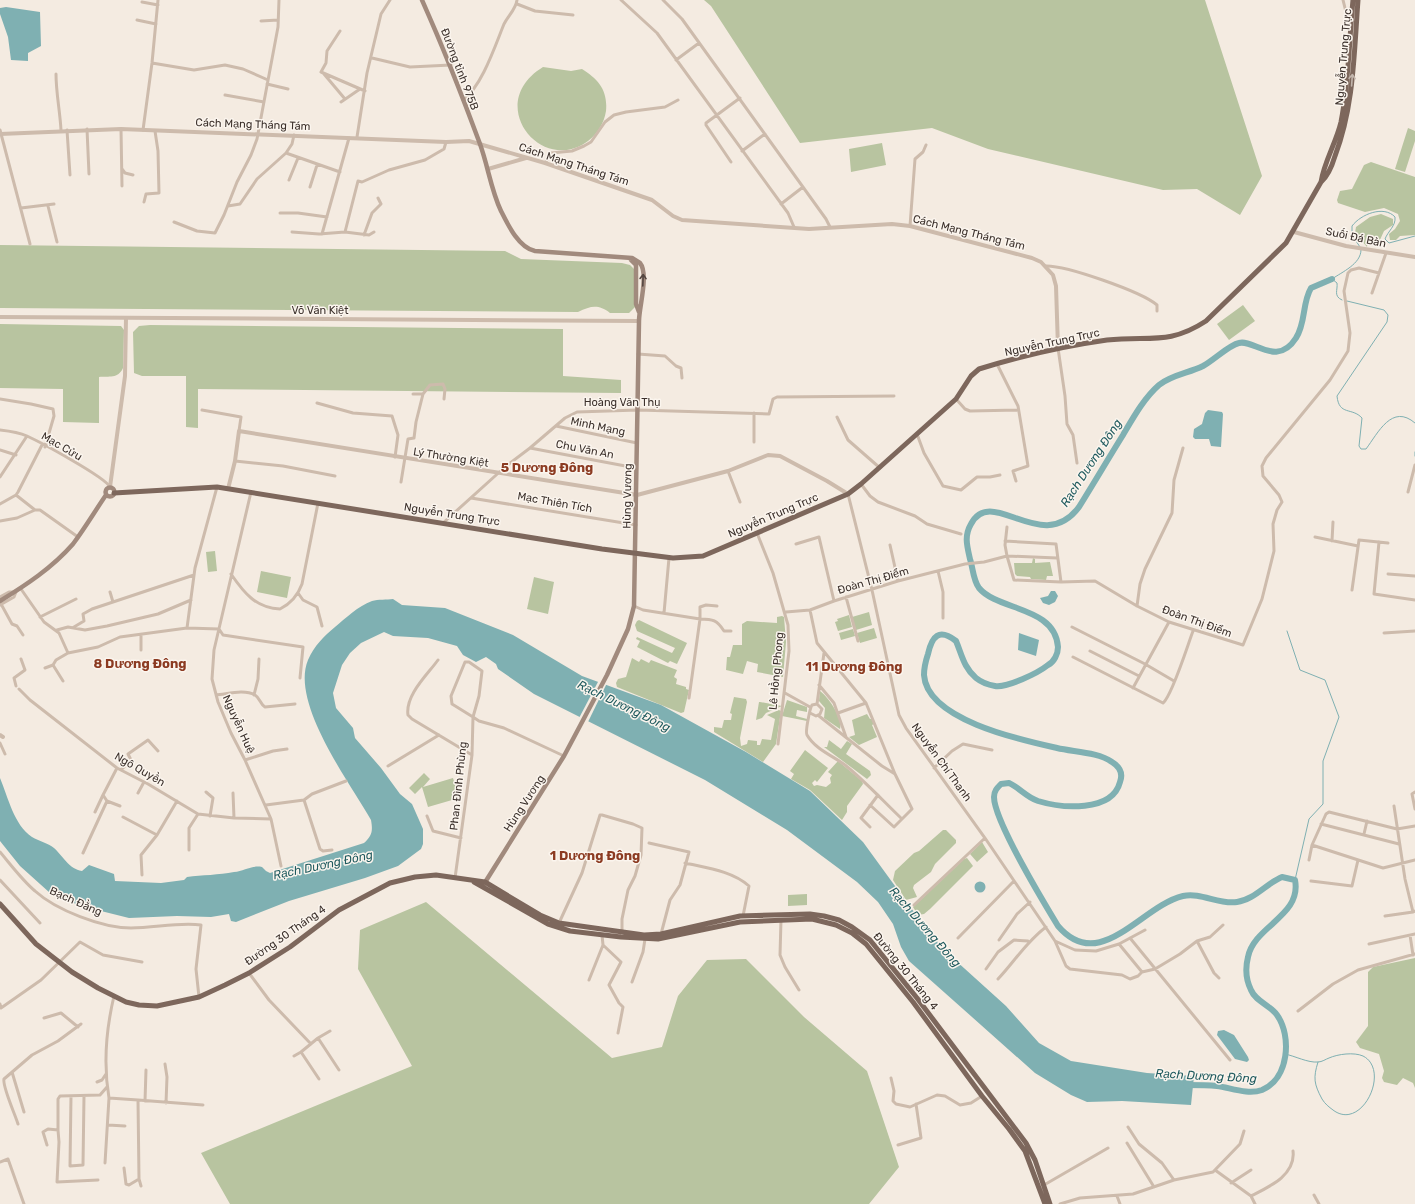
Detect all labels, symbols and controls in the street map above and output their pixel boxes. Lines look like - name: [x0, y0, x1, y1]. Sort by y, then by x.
- street label: Nguyễn Trung Trực: [1332, 8, 1354, 106]
- street label: Đường tỉnh 975B: [438, 26, 481, 112]
- one-way arrow: [1349, 74, 1356, 87]
- street label: Cách Mạng Tháng Tám: [195, 116, 311, 133]
- street label: Cách Mạng Tháng Tám: [517, 141, 631, 189]
- street label: Cách Mạng Tháng Tám: [911, 212, 1027, 253]
- street label: Suối Đá Bàn: [1324, 223, 1388, 250]
- one-way arrow: [639, 274, 646, 287]
- street label: Võ Văn Kiệt: [291, 304, 349, 317]
- street label: Nguyễn Trung Trực: [1003, 326, 1101, 359]
- street label: Hoàng Văn Thụ: [584, 396, 660, 409]
- street label: Minh Mạng: [569, 414, 626, 439]
- water label: Rạch Dương Đông: [1057, 417, 1125, 509]
- street label: Mạc Cửu: [39, 430, 84, 463]
- street label: Chu Văn An: [555, 437, 615, 461]
- street label: Lý Thường Kiệt: [412, 445, 490, 470]
- district label: 5 Dương Đông: [501, 460, 593, 475]
- street label: Hùng Vương: [620, 463, 635, 529]
- street label: Mạc Thiên Tích: [516, 490, 593, 515]
- street label: Nguyễn Trung Trực: [726, 490, 820, 540]
- street label: Nguyễn Trung Trực: [403, 500, 501, 528]
- street label: Đoàn Thị Điểm: [836, 564, 910, 597]
- street label: Đoàn Thị Điểm: [1160, 603, 1234, 640]
- street label: Lê Hồng Phong: [765, 631, 786, 711]
- district label: 8 Dương Đông: [94, 656, 187, 671]
- district label: 11 Dương Đông: [805, 659, 903, 674]
- water label: Rạch Dương Đông: [575, 677, 673, 735]
- street label: Nguyễn Huệ: [220, 693, 258, 756]
- street label: Nguyễn Chí Thanh: [909, 720, 975, 804]
- street label: Phan Đình Phùng: [447, 741, 470, 831]
- street label: Ngô Quyền: [112, 749, 168, 789]
- street label: Hùng Vương: [501, 772, 548, 834]
- water label: Rạch Dương Đông: [272, 848, 374, 882]
- district label: 1 Dương Đông: [550, 848, 640, 863]
- street label: Bạch Đằng: [48, 883, 105, 919]
- water label: Rạch Dương Đông: [886, 884, 964, 970]
- street label: Đường 30 Tháng 4: [242, 902, 328, 968]
- street label: Đường 30 Tháng 4: [870, 930, 941, 1013]
- water label: Rạch Dương Đông: [1155, 1066, 1257, 1086]

